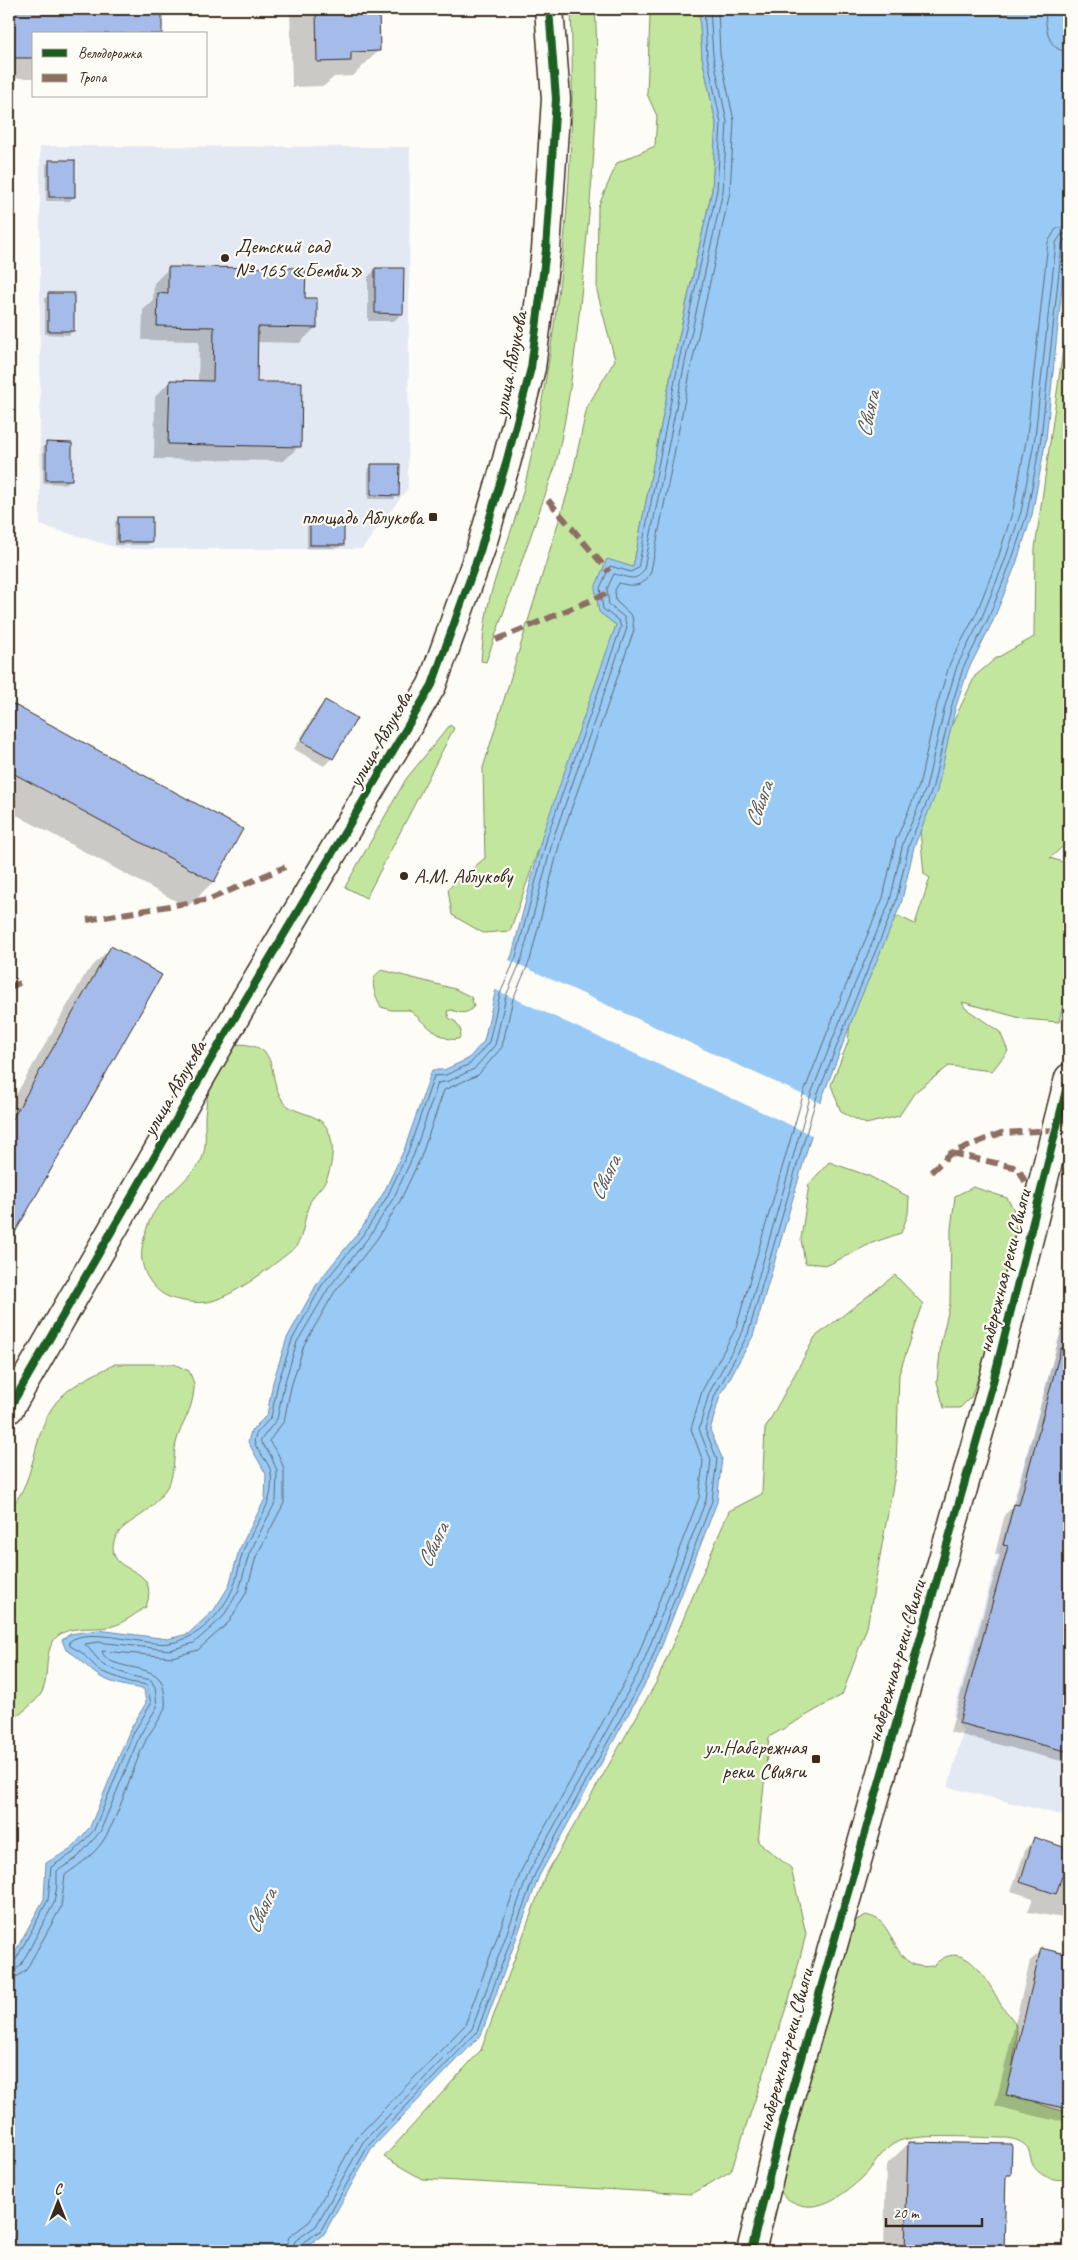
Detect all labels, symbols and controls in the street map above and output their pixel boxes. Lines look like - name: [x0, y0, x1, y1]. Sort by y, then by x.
- legend: [32, 32, 208, 98]
- text: Велодорожка: [78, 44, 142, 63]
- text: Тропа: [78, 68, 107, 87]
- place label: Детский сад № 165 «Бемби»: [235, 233, 363, 283]
- marker: Детский сад № 165 «Бемби»: [219, 252, 231, 264]
- street label: улица Аблукова: [487, 307, 533, 421]
- water label: Свияга: [850, 386, 887, 439]
- place label: площадь Аблукова: [302, 504, 425, 530]
- marker: площадь Аблукова: [427, 511, 439, 523]
- street label: улица Аблукова: [341, 684, 419, 793]
- water label: Свияга: [738, 775, 781, 830]
- place label: А.М. Аблукову: [414, 863, 514, 889]
- marker: А.М. Аблукову: [398, 870, 410, 882]
- street label: улица Аблукова: [135, 1033, 213, 1142]
- water label: Свияга: [583, 1148, 629, 1205]
- street label: набережная реки Свияги: [971, 1186, 1037, 1355]
- water label: Свияга: [411, 1515, 457, 1572]
- street label: набережная реки Свияги: [861, 1576, 932, 1745]
- place label: ул.Набережная реки Свияги: [703, 1734, 808, 1784]
- marker: ул.Набережная реки Свияги: [810, 1753, 822, 1765]
- water label: Свияга: [239, 1881, 285, 1938]
- street label: набережная реки Свияги: [751, 1965, 819, 2134]
- north arrow: [32, 2178, 82, 2228]
- text: С: [55, 2181, 64, 2198]
- scale bar: [886, 2195, 982, 2227]
- text: 20 m: [893, 2204, 920, 2223]

